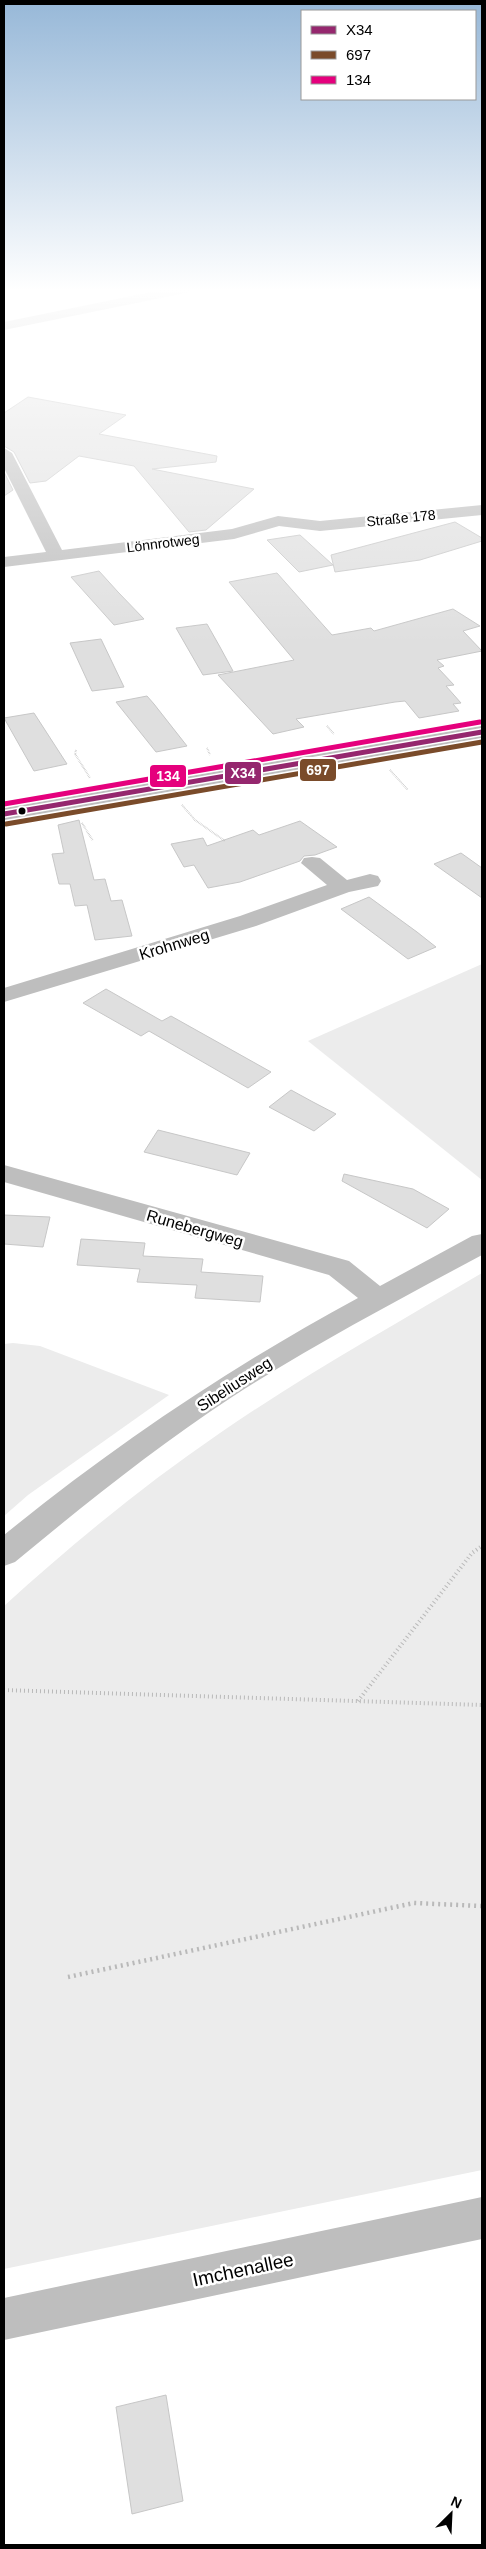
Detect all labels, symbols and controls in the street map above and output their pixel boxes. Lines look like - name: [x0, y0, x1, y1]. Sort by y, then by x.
- legend: [301, 10, 476, 100]
- text: X34: [346, 21, 373, 38]
- text: 697: [346, 46, 371, 63]
- text: 134: [346, 71, 371, 88]
- street label: Straße 178: [366, 506, 436, 530]
- street label: Lönnrotweg: [126, 531, 200, 555]
- line badge: 697: [299, 758, 337, 782]
- line badge: X34: [224, 761, 262, 785]
- text: 697: [306, 762, 330, 778]
- line badge: 134: [149, 764, 187, 788]
- text: X34: [231, 765, 256, 781]
- text: 134: [156, 768, 180, 784]
- unlabelled marker: [17, 806, 27, 816]
- street label: Krohnweg: [137, 926, 211, 963]
- street label: Runebergweg: [145, 1207, 245, 1250]
- street label: Sibeliusweg: [194, 1354, 275, 1415]
- street label: Imchenallee: [191, 2249, 295, 2290]
- north arrow: [426, 2489, 476, 2539]
- text: N: [448, 2493, 464, 2511]

